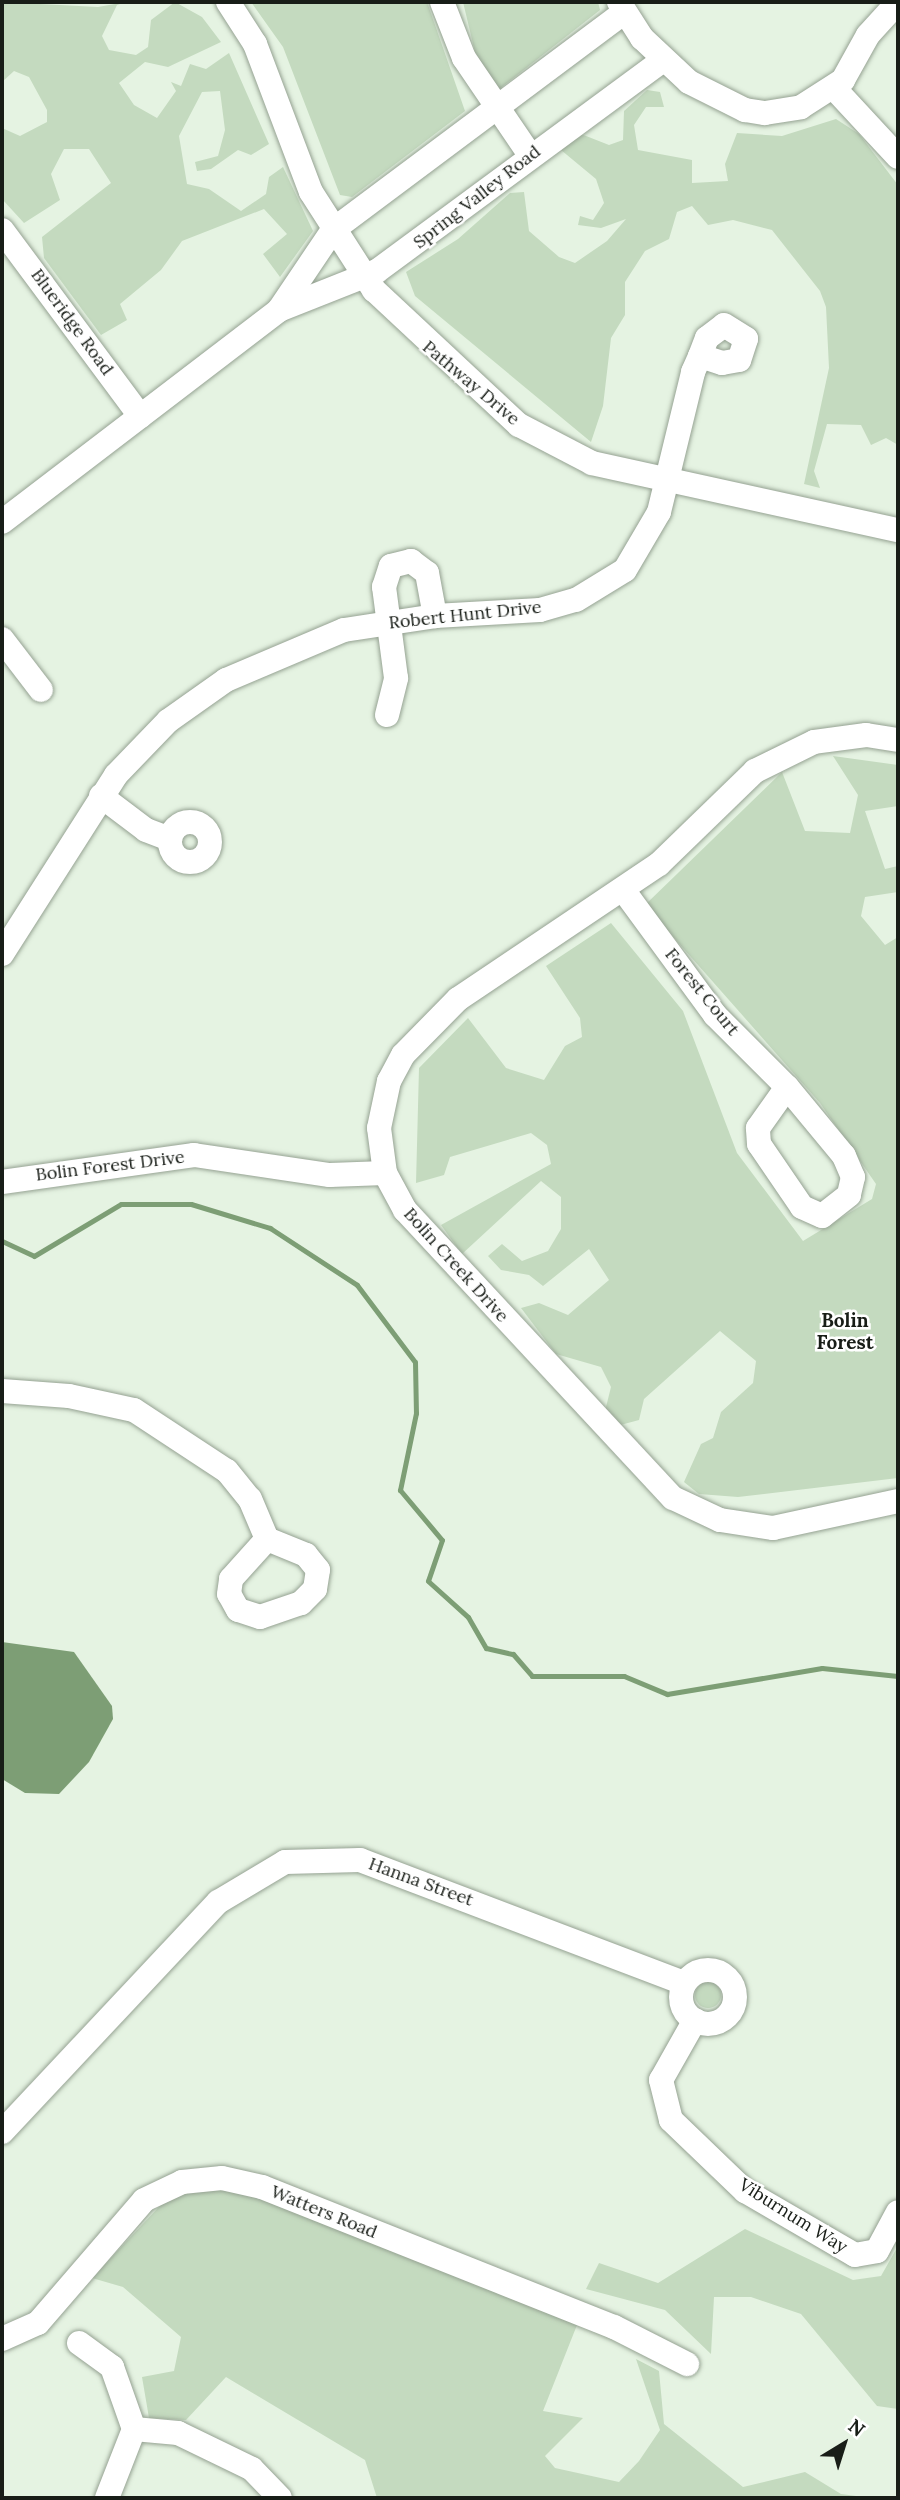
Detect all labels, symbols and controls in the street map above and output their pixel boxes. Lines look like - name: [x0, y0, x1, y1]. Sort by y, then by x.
- street label: Spring Valley Road: [409, 141, 545, 253]
- street label: Blueridge Road: [26, 265, 118, 379]
- street label: Pathway Drive: [418, 336, 524, 430]
- street label: Robert Hunt Drive: [388, 596, 542, 634]
- street label: Forest Court: [660, 944, 744, 1040]
- street label: Bolin Forest Drive: [34, 1146, 186, 1186]
- street label: Bolin Creek Drive: [399, 1203, 513, 1327]
- district label: Bolin Forest: [816, 1310, 874, 1354]
- street label: Hanna Street: [366, 1853, 476, 1911]
- street label: Viburnum Way: [735, 2174, 851, 2258]
- street label: Watters Road: [268, 2181, 380, 2243]
- north arrow: [809, 2409, 879, 2479]
- text: N: [844, 2413, 870, 2441]

